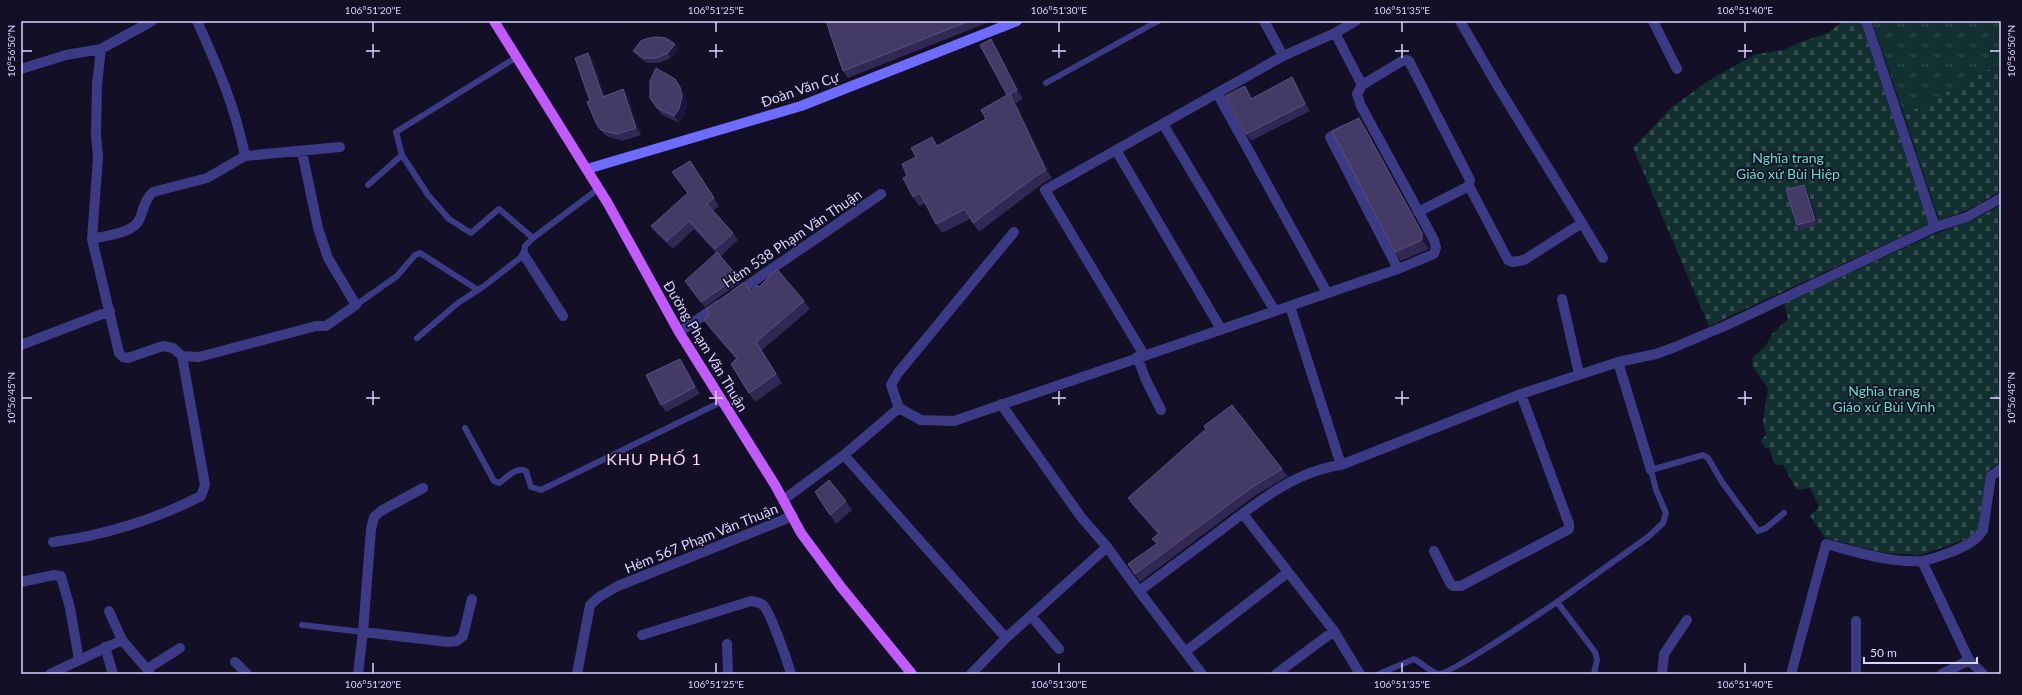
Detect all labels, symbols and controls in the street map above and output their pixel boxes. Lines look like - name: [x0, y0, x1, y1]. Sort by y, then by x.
- text: 106°51'20"E: [345, 4, 401, 16]
- text: 106°51'25"E: [688, 4, 744, 16]
- text: 106°51'30"E: [1031, 4, 1087, 16]
- text: 106°51'35"E: [1374, 4, 1430, 16]
- text: 106°51'40"E: [1717, 4, 1773, 16]
- text: 10°56'50"N: [5, 25, 17, 77]
- text: 10°56'50"N: [2005, 25, 2017, 77]
- street label: Đoàn Văn Cự: [759, 67, 842, 110]
- park label: Nghĩa trang Giáo xứ Bùi Hiệp: [1736, 149, 1840, 182]
- street label: Hẻm 538 Phạm Văn Thuận: [719, 185, 865, 291]
- street label: Đường Phạm Văn Thuận: [660, 278, 752, 414]
- text: 10°56'45"N: [5, 372, 17, 424]
- text: 10°56'45"N: [2005, 372, 2017, 424]
- park label: Nghĩa trang Giáo xứ Bùi Vĩnh: [1833, 382, 1935, 415]
- district label: KHU PHỐ 1: [606, 449, 702, 468]
- street label: Hẻm 567 Phạm Văn Thuận: [622, 499, 780, 577]
- scale bar: [1864, 639, 1977, 665]
- text: 50 m: [1870, 645, 1897, 660]
- text: 106°51'20"E: [345, 678, 401, 690]
- text: 106°51'25"E: [688, 678, 744, 690]
- text: 106°51'30"E: [1031, 678, 1087, 690]
- text: 106°51'35"E: [1374, 678, 1430, 690]
- text: 106°51'40"E: [1717, 678, 1773, 690]

